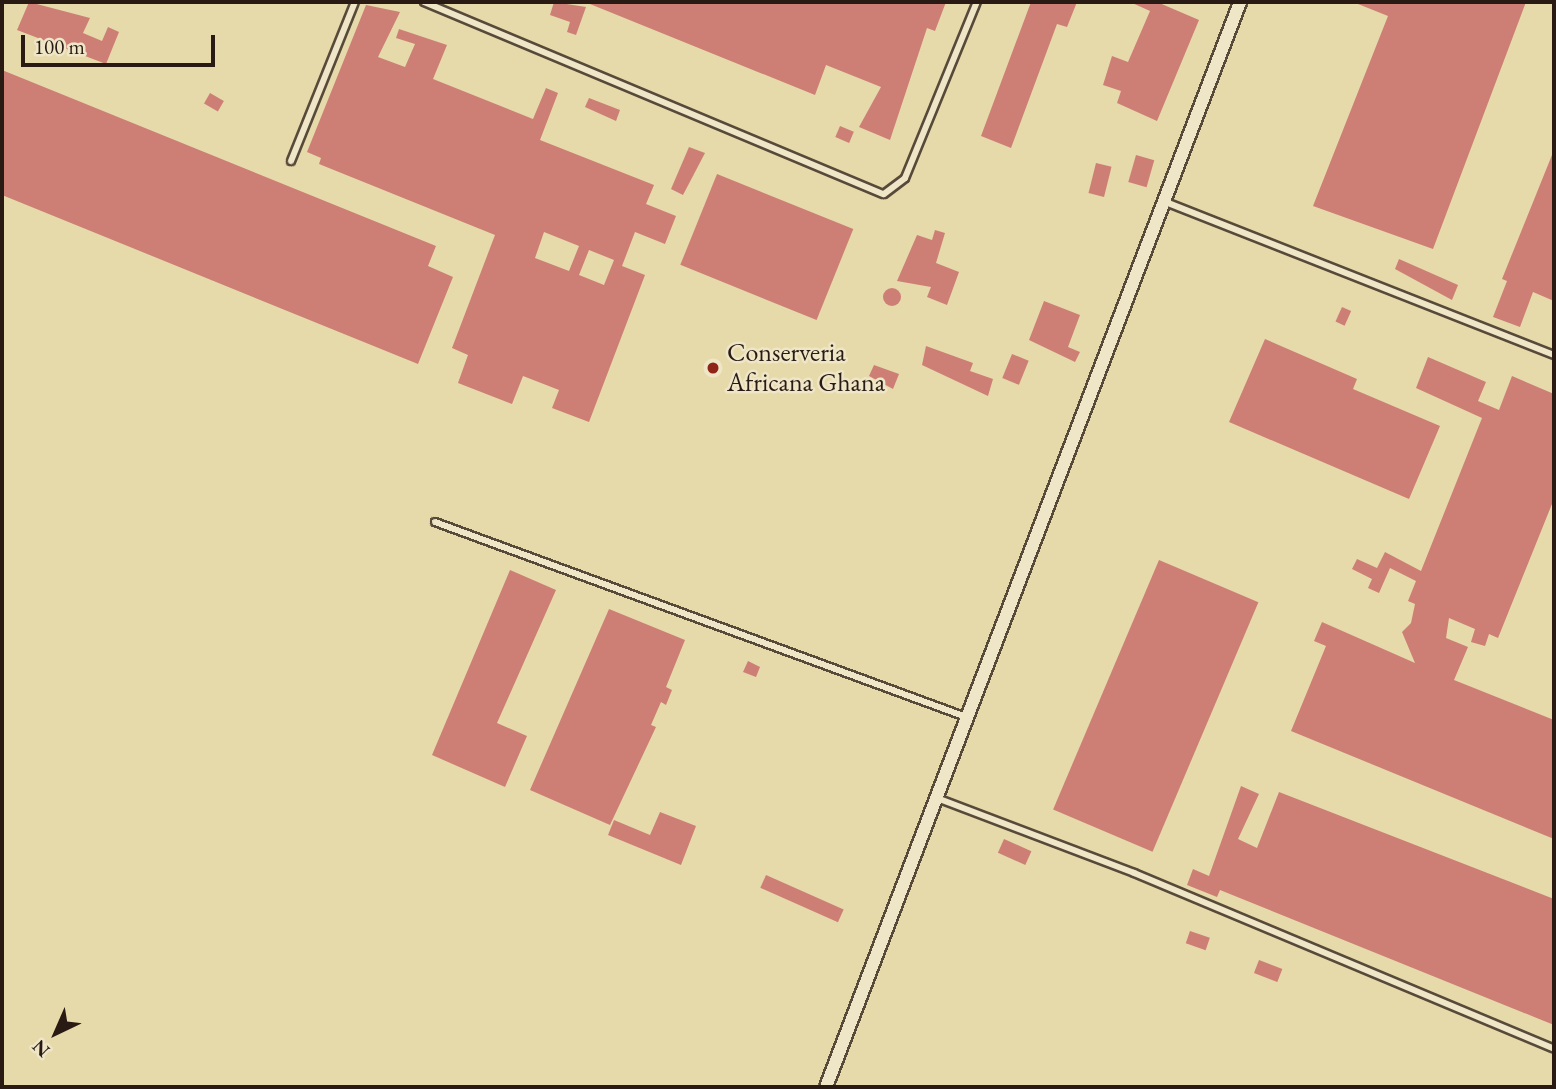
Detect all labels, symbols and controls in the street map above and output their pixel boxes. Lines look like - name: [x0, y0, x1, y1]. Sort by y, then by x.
- scale bar: [24, 21, 219, 65]
- text: 100 m: [34, 33, 85, 60]
- place label: Conserveria Africana Ghana: [727, 337, 885, 398]
- marker: Conserveria Africana Ghana: [705, 360, 721, 376]
- north arrow: [21, 998, 91, 1068]
- text: N: [27, 1034, 55, 1063]

